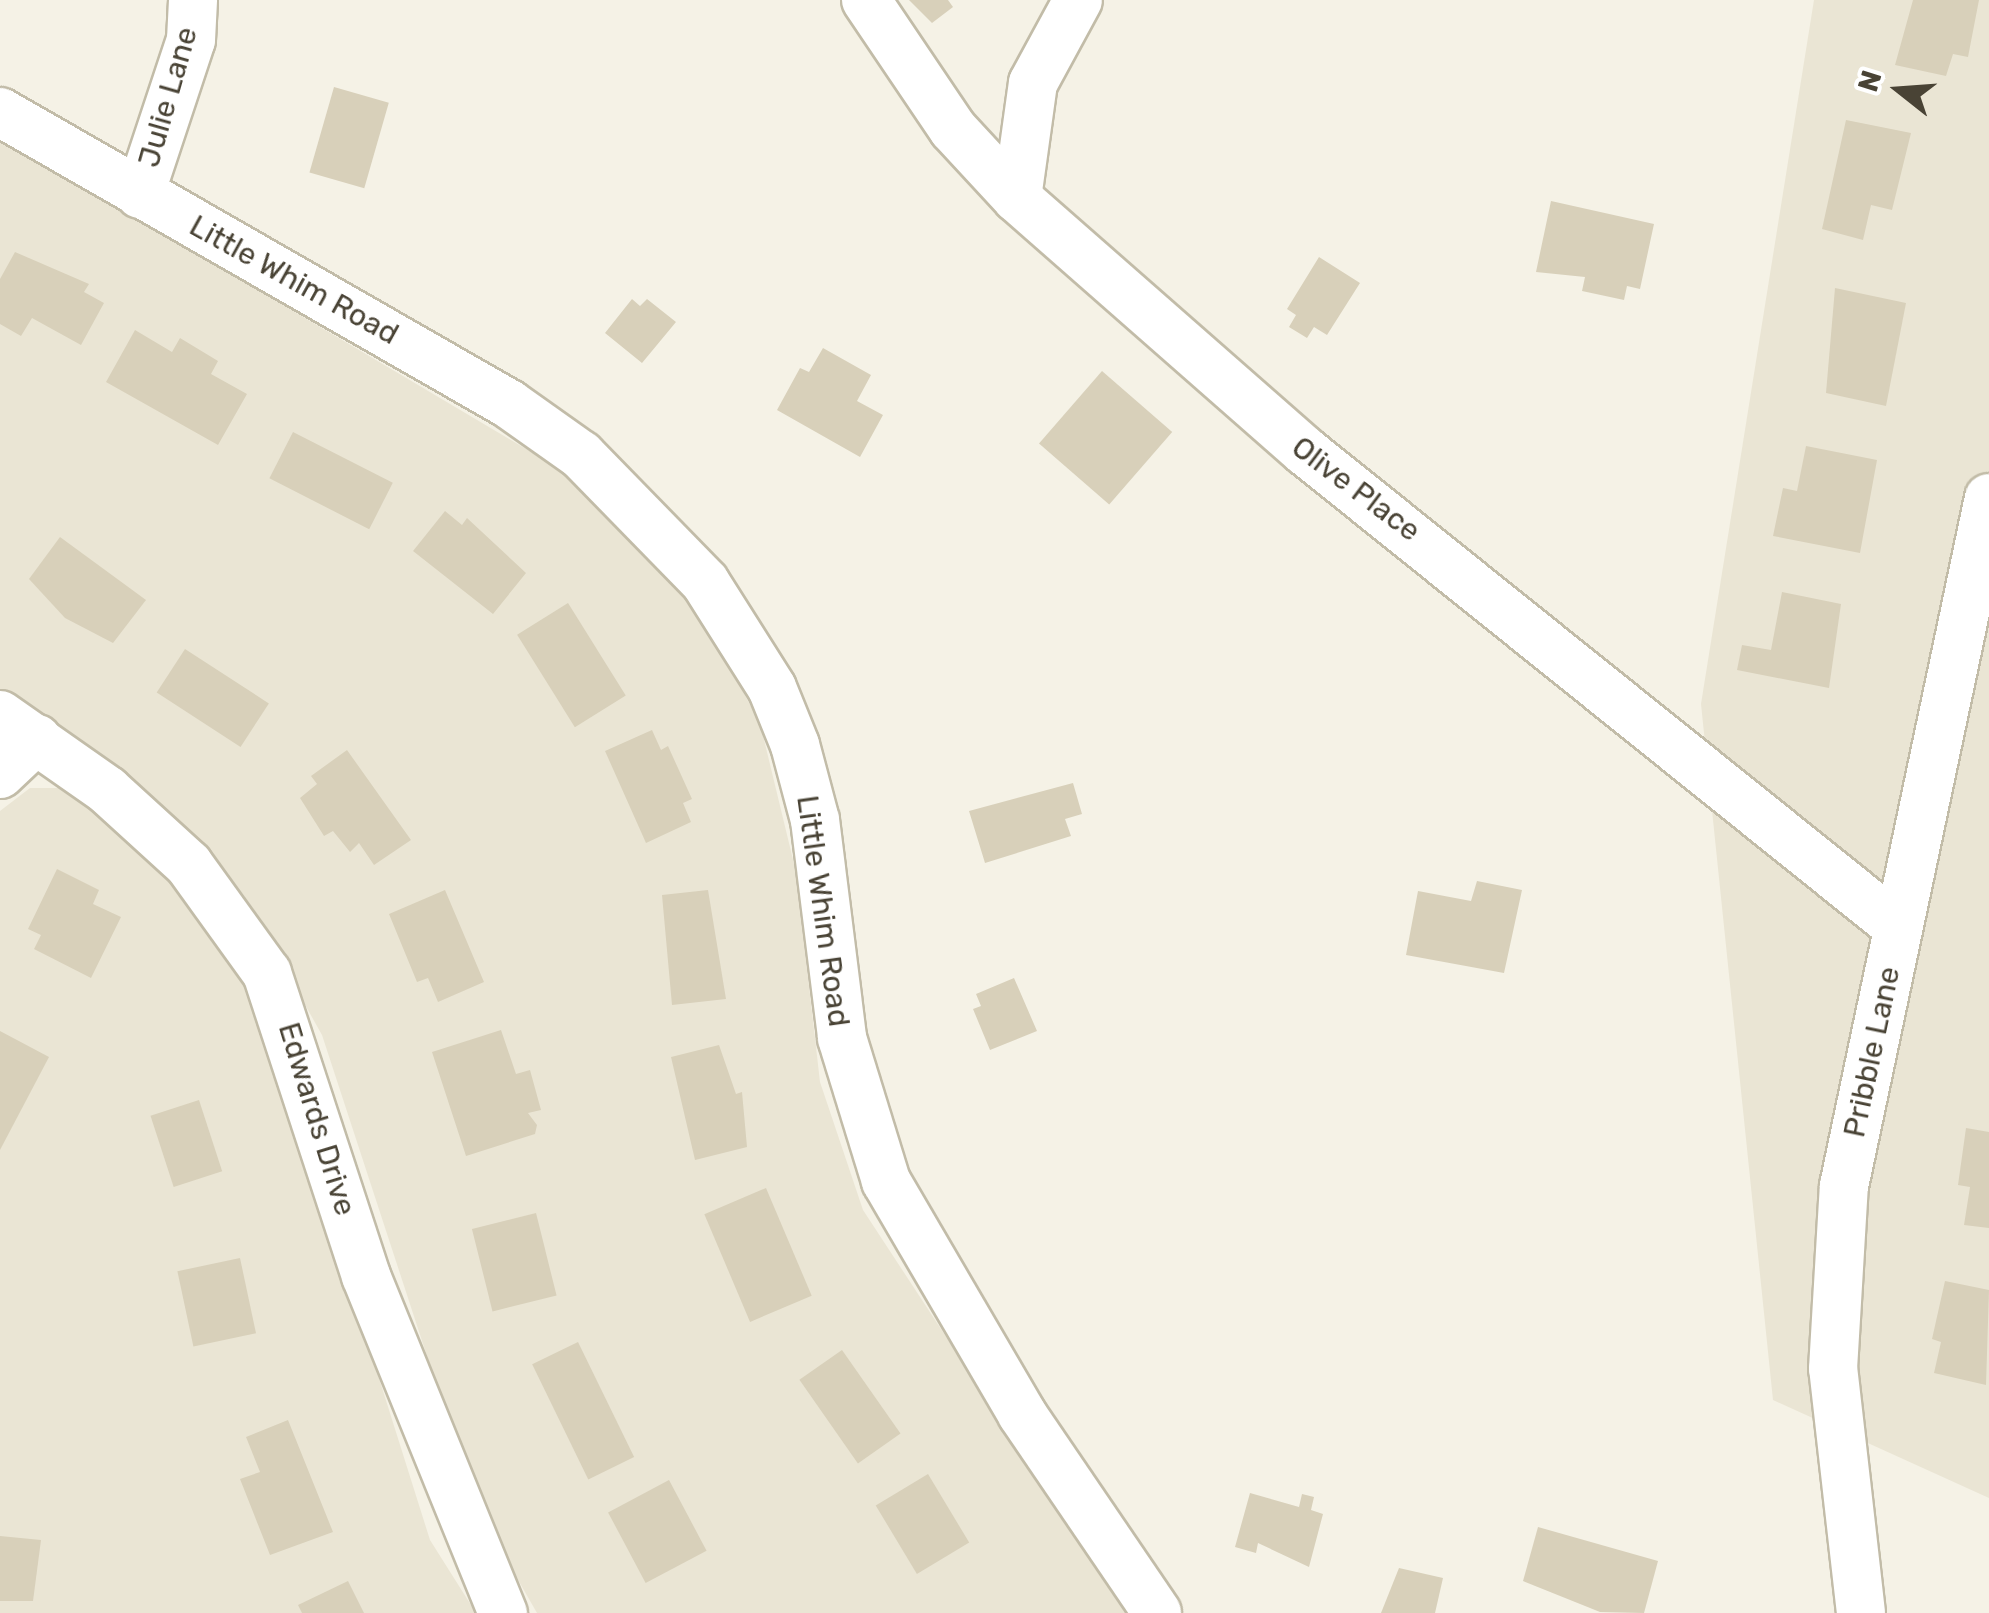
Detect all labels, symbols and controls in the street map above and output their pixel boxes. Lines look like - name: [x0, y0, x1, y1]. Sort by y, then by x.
- street label: Julie Lane: [131, 23, 205, 171]
- north arrow: [1849, 40, 1949, 140]
- text: N: [1851, 67, 1889, 96]
- street label: Little Whim Road: [183, 208, 405, 352]
- street label: Olive Place: [1285, 429, 1427, 549]
- street label: Little Whim Road: [789, 793, 857, 1029]
- street label: Pribble Lane: [1836, 963, 1908, 1141]
- street label: Edwards Drive: [271, 1018, 363, 1220]

